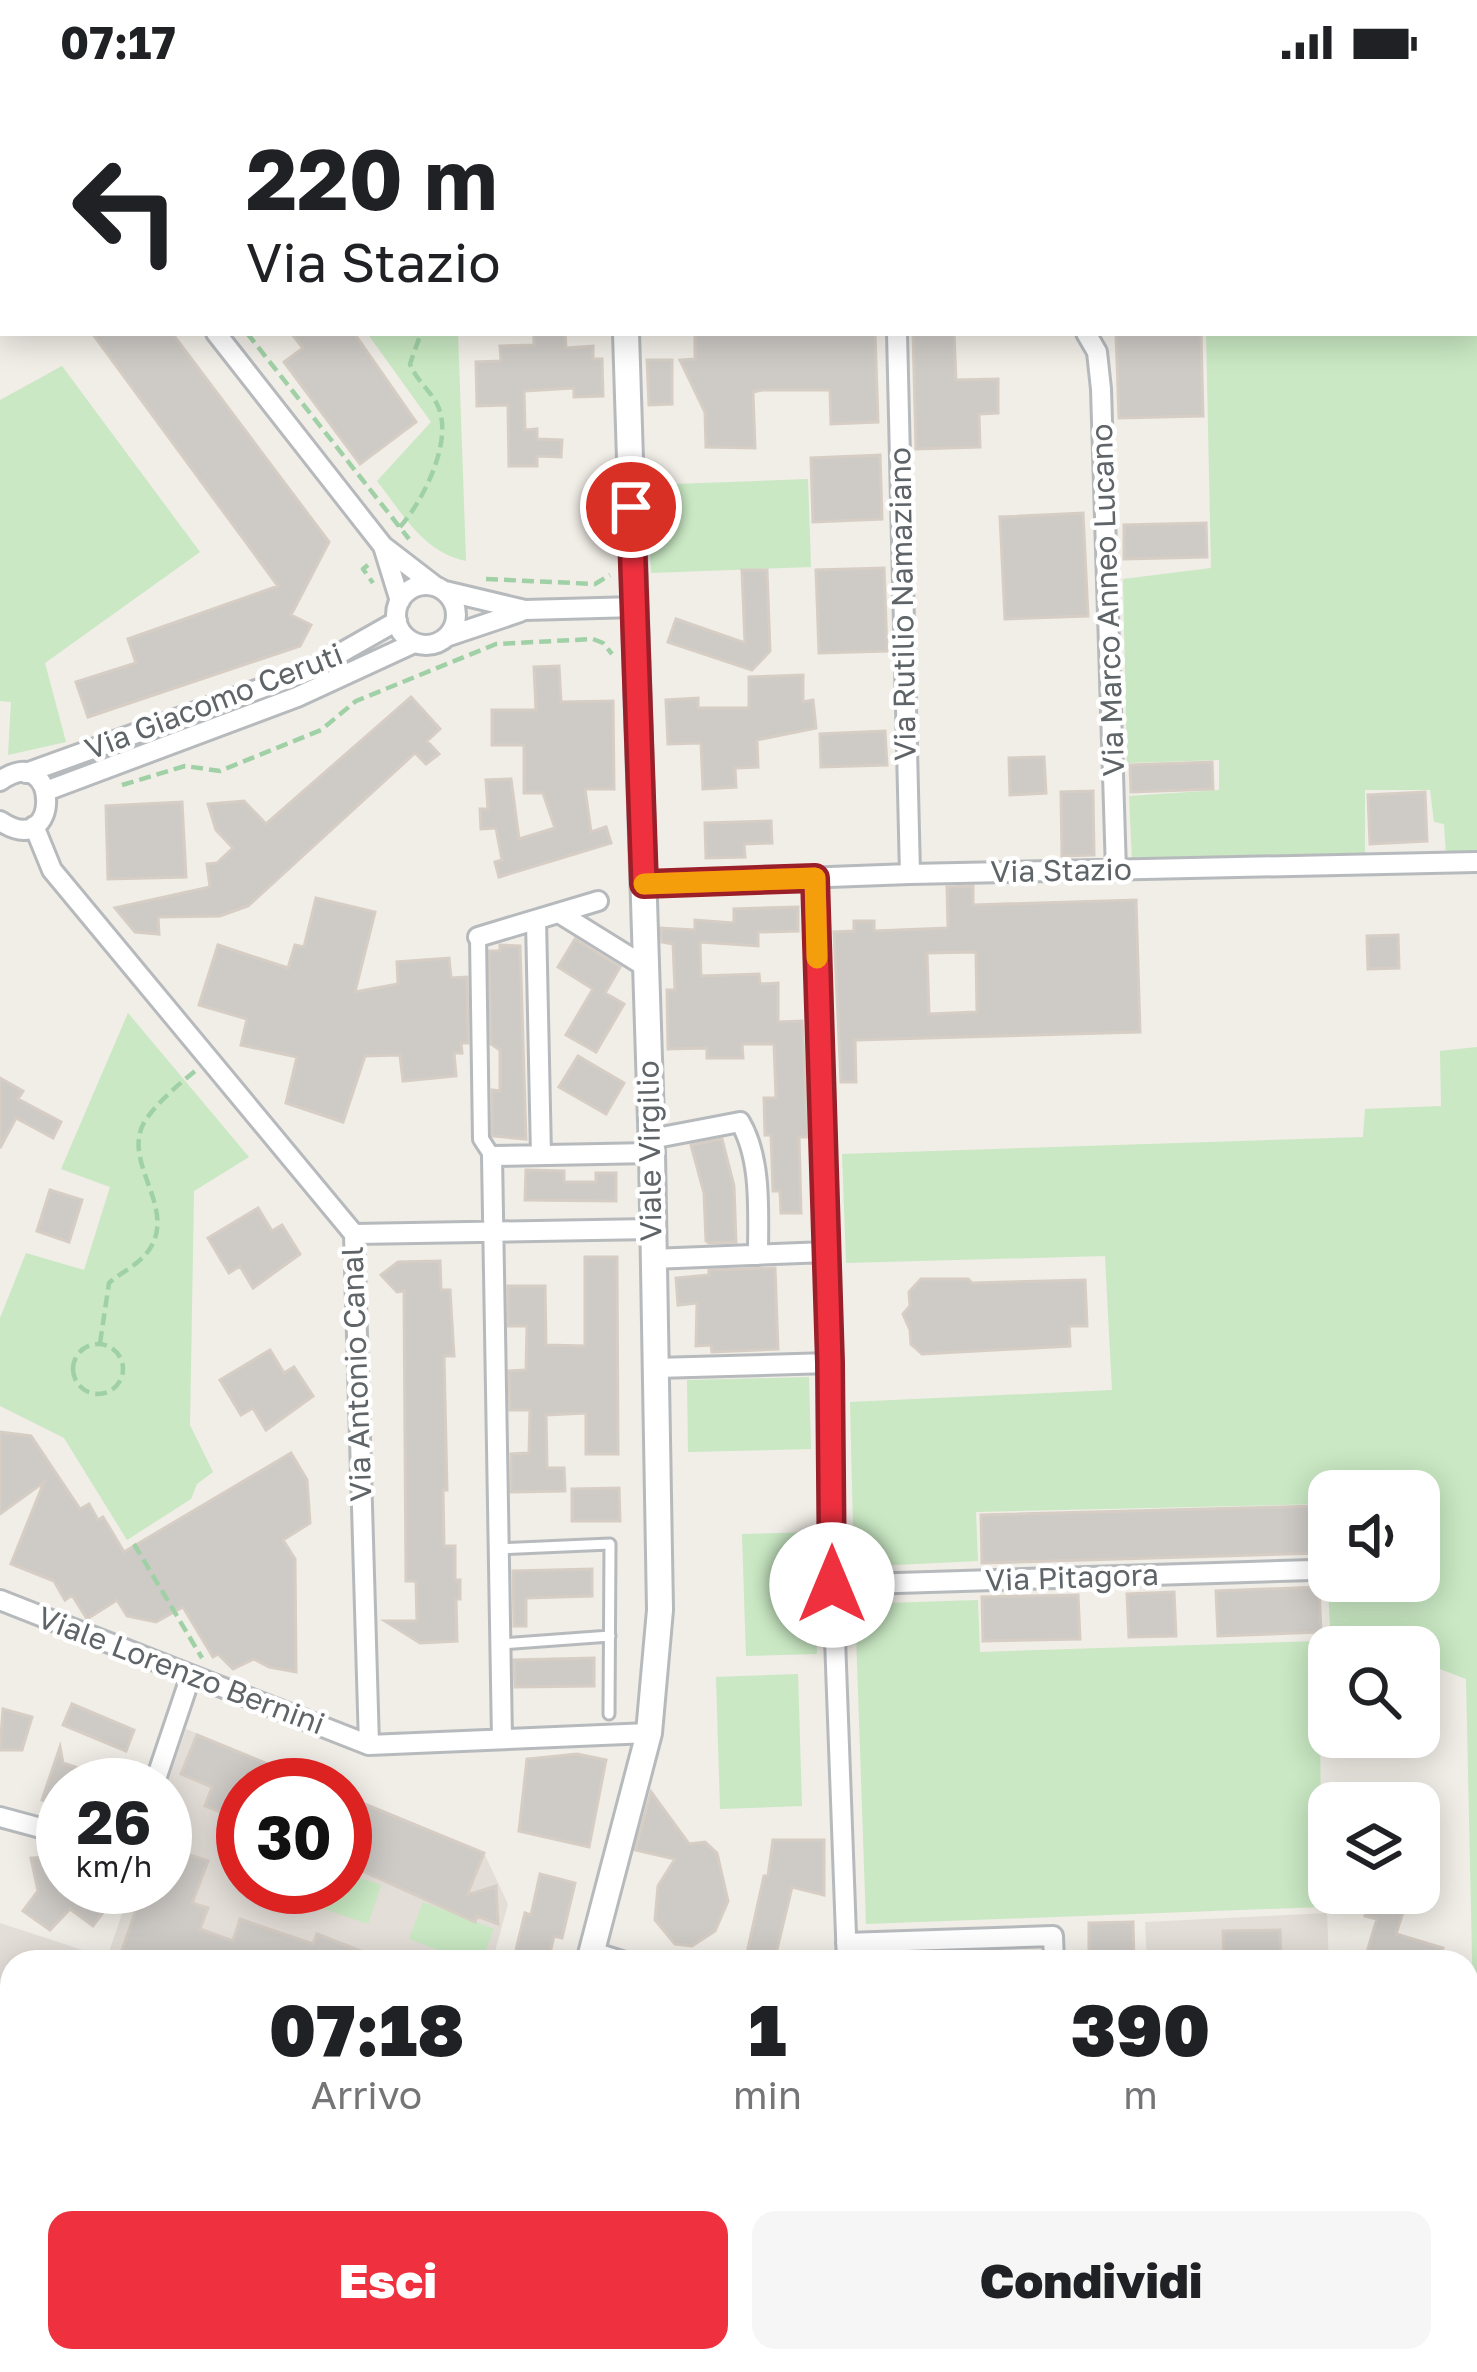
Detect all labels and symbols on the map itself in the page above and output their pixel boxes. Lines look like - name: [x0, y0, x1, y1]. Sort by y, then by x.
- street label: Via Marco Anneo Lucano: [1083, 423, 1131, 777]
- street label: Via Rutilio Namaziano: [881, 447, 923, 761]
- pin: [580, 456, 682, 558]
- street label: Via Giacomo Ceruti: [80, 635, 347, 767]
- street label: Via Stazio: [990, 851, 1132, 889]
- street label: Viale Virgilio: [629, 1060, 669, 1242]
- street label: Via Antonio Canal: [334, 1246, 378, 1502]
- position arrow: [769, 1522, 895, 1648]
- street label: Via Pitagora: [984, 1556, 1160, 1598]
- street label: Viale Lorenzo Bernini: [33, 1599, 330, 1741]
- speed limit sign: 30: [216, 1758, 372, 1914]

